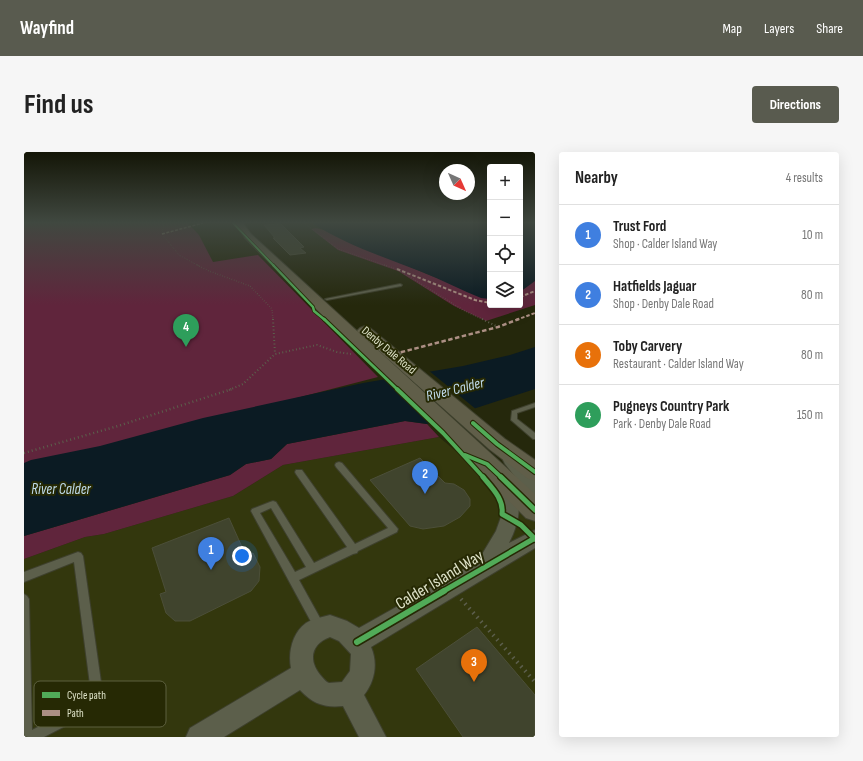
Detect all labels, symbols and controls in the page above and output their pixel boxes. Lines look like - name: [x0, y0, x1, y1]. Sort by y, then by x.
- text: Wayfind: [20, 17, 74, 40]
- text: Map: [722, 20, 742, 37]
- text: Layers: [764, 20, 794, 37]
- text: Share: [816, 20, 843, 37]
- button: Directions: [752, 86, 839, 123]
- text: Find us: [24, 88, 93, 121]
- north arrow: [439, 164, 475, 200]
- map controls: [487, 164, 523, 308]
- button: +: [487, 164, 523, 200]
- text: Nearby: [575, 168, 618, 188]
- text: 4 results: [786, 170, 823, 186]
- button: −: [487, 200, 523, 236]
- text: Trust Ford: [613, 217, 666, 236]
- text: 1: [585, 227, 591, 243]
- text: 10 m: [802, 227, 823, 243]
- button: locate: [487, 236, 523, 272]
- text: Shop · Calder Island Way: [613, 236, 717, 252]
- button: layers: [487, 272, 523, 308]
- text: Hatfields Jaguar: [613, 277, 696, 296]
- text: 2: [585, 287, 591, 303]
- text: 80 m: [801, 287, 823, 303]
- text: Shop · Denby Dale Road: [613, 296, 714, 312]
- pin: 4: [173, 314, 199, 347]
- street label: Denby Dale Road: [358, 323, 419, 378]
- text: Toby Carvery: [613, 337, 682, 356]
- text: 3: [585, 347, 591, 363]
- text: 80 m: [801, 347, 823, 363]
- text: Restaurant · Calder Island Way: [613, 356, 744, 372]
- water label: River Calder: [424, 373, 487, 406]
- text: Pugneys Country Park: [613, 397, 729, 416]
- text: 4: [585, 407, 591, 423]
- text: 150 m: [797, 407, 823, 423]
- text: Park · Denby Dale Road: [613, 416, 711, 432]
- pin: 2: [412, 461, 438, 494]
- water label: River Calder: [31, 480, 92, 499]
- pin: 1: [198, 537, 224, 570]
- your location: [232, 546, 252, 566]
- street label: Calder Island Way: [392, 546, 488, 614]
- pin: 3: [461, 649, 487, 682]
- legend: [34, 681, 166, 727]
- text: Cycle path: [67, 689, 106, 702]
- text: Path: [67, 707, 84, 720]

